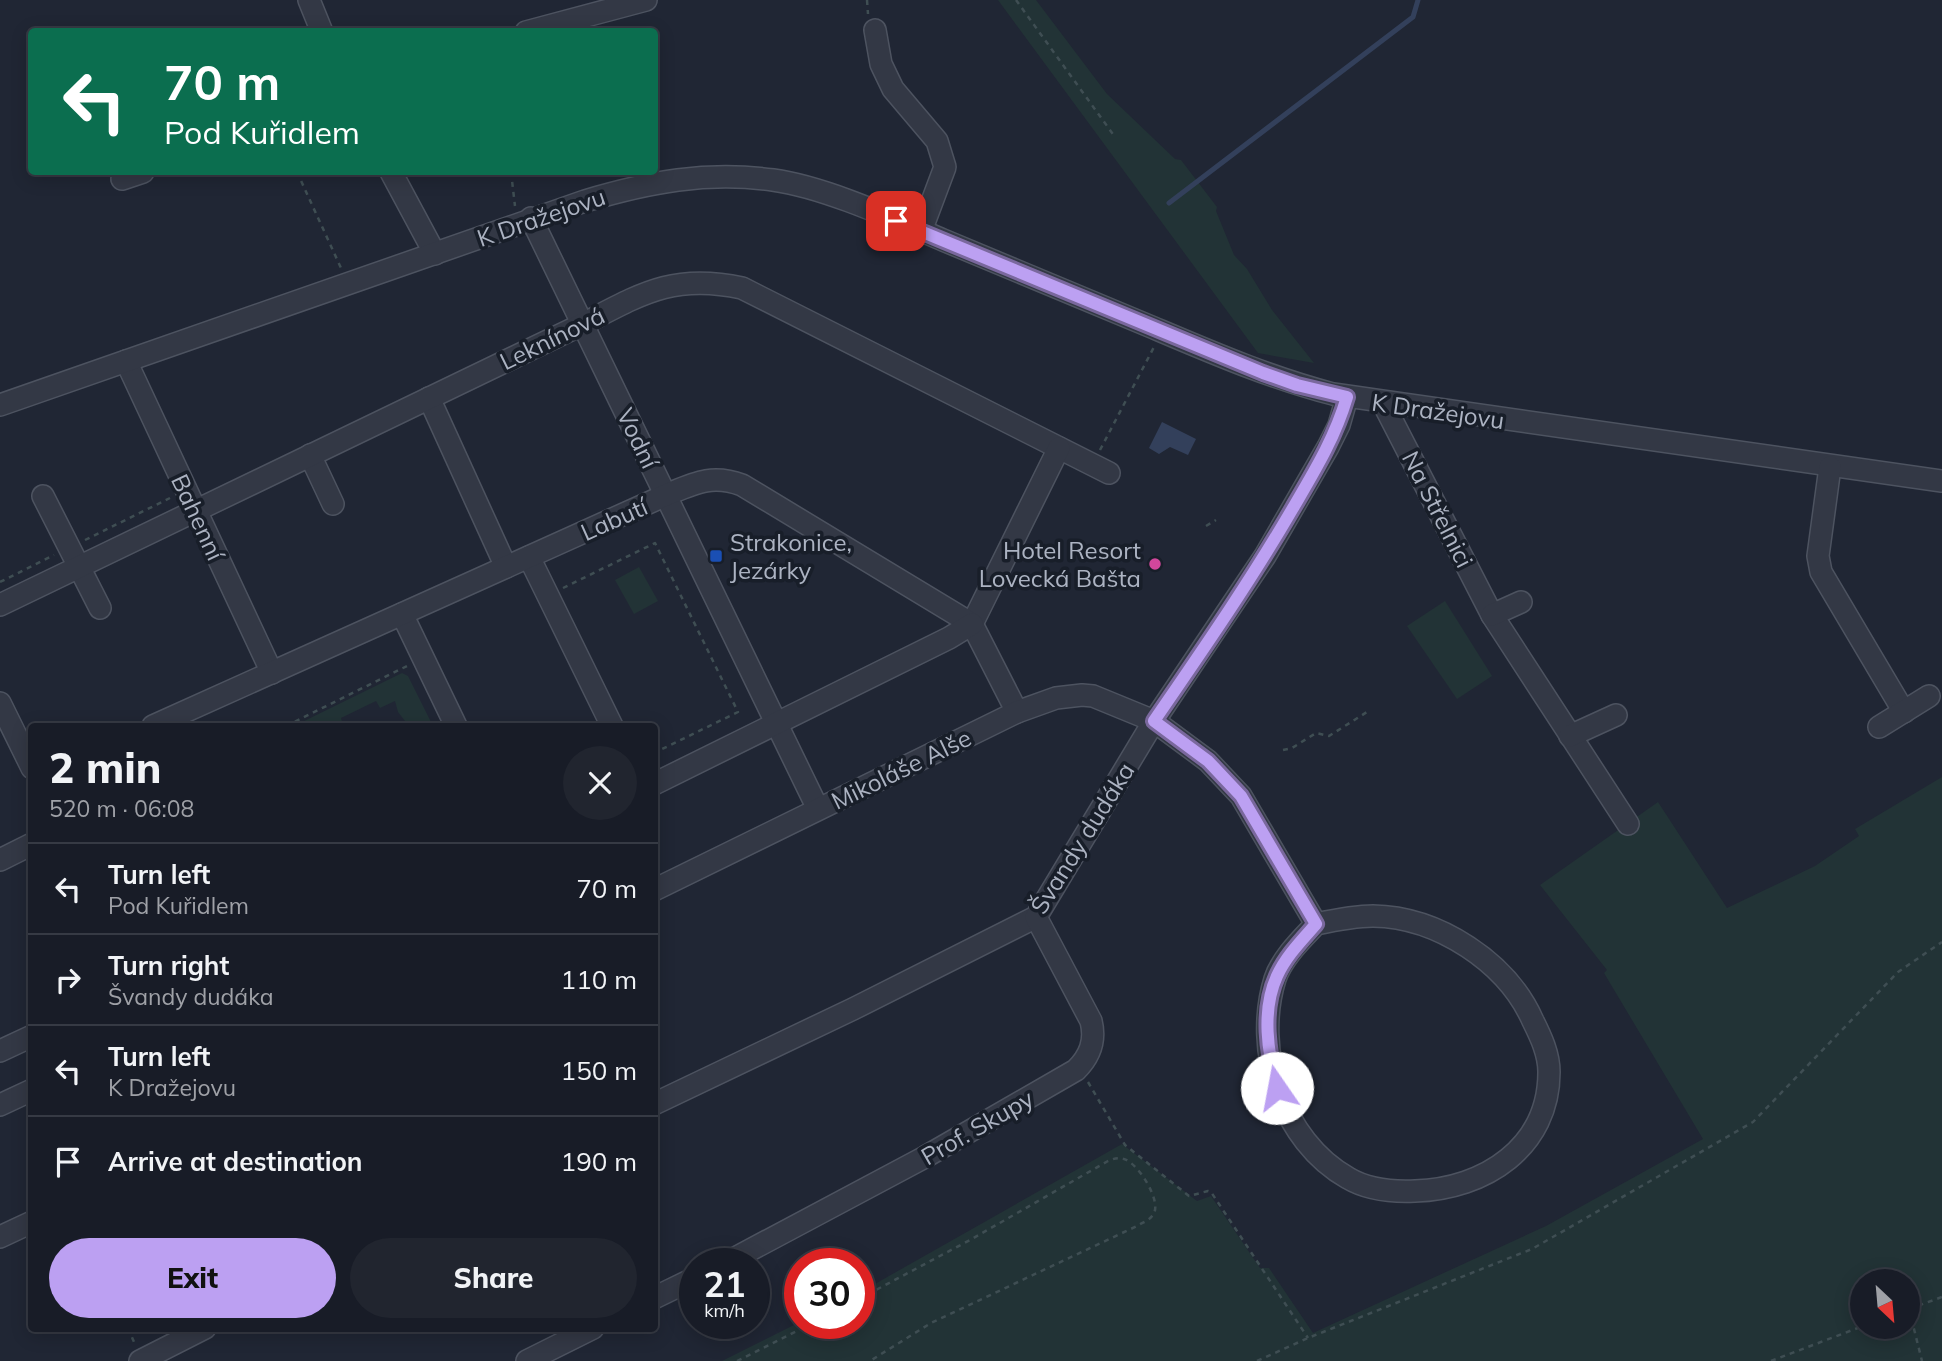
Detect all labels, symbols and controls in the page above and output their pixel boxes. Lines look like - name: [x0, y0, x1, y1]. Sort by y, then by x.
- text: 70 m: [164, 51, 280, 112]
- icon: left: [49, 56, 140, 147]
- text: Pod Kuřidlem: [164, 112, 360, 152]
- street label: K Dražejovu: [473, 181, 609, 253]
- pin: [866, 191, 926, 251]
- icon: arrive: [877, 202, 915, 240]
- street label: Leknínová: [495, 300, 609, 376]
- street label: K Dražejovu: [1370, 387, 1506, 435]
- street label: Vodní: [611, 403, 666, 474]
- street label: Na Střelnici: [1396, 446, 1480, 572]
- street label: Bahenní: [165, 469, 232, 566]
- street label: Labutí: [576, 491, 653, 547]
- place label: Strakonice, Jezárky: [730, 527, 852, 585]
- place label: Hotel Resort Lovecká Bašta: [979, 535, 1141, 593]
- marker: Strakonice, Jezárky: [708, 548, 724, 564]
- marker: Hotel Resort Lovecká Bašta: [1147, 556, 1163, 572]
- street label: Mikoláše Alše: [826, 722, 976, 816]
- text: 2 min: [49, 741, 162, 794]
- button: close: [563, 746, 637, 820]
- street label: Švandy dudáka: [1023, 757, 1141, 919]
- text: 520 m · 06:08: [49, 794, 194, 823]
- text: Turn left: [108, 858, 210, 891]
- icon: left: [49, 870, 87, 908]
- text: 70 m: [576, 872, 637, 905]
- text: Pod Kuřidlem: [108, 891, 249, 920]
- text: Turn right: [108, 949, 229, 982]
- icon: right: [49, 961, 87, 999]
- text: 110 m: [561, 963, 637, 996]
- text: Švandy dudáka: [108, 982, 274, 1011]
- text: Turn left: [108, 1040, 210, 1073]
- position arrow: [1240, 1051, 1314, 1125]
- icon: left: [49, 1052, 87, 1090]
- text: 150 m: [561, 1054, 637, 1087]
- text: K Dražejovu: [108, 1073, 236, 1102]
- street label: Prof. Skupy: [915, 1083, 1039, 1171]
- icon: arrive: [49, 1143, 87, 1181]
- text: Arrive at destination: [108, 1145, 363, 1178]
- text: 190 m: [561, 1145, 637, 1178]
- button: Exit: [49, 1238, 336, 1318]
- button: Share: [350, 1238, 637, 1318]
- speed limit sign: 30: [784, 1248, 875, 1339]
- text: 21: [703, 1262, 746, 1306]
- north arrow: [1850, 1269, 1920, 1339]
- map controls: [1850, 1269, 1920, 1339]
- text: km/h: [704, 1299, 745, 1322]

